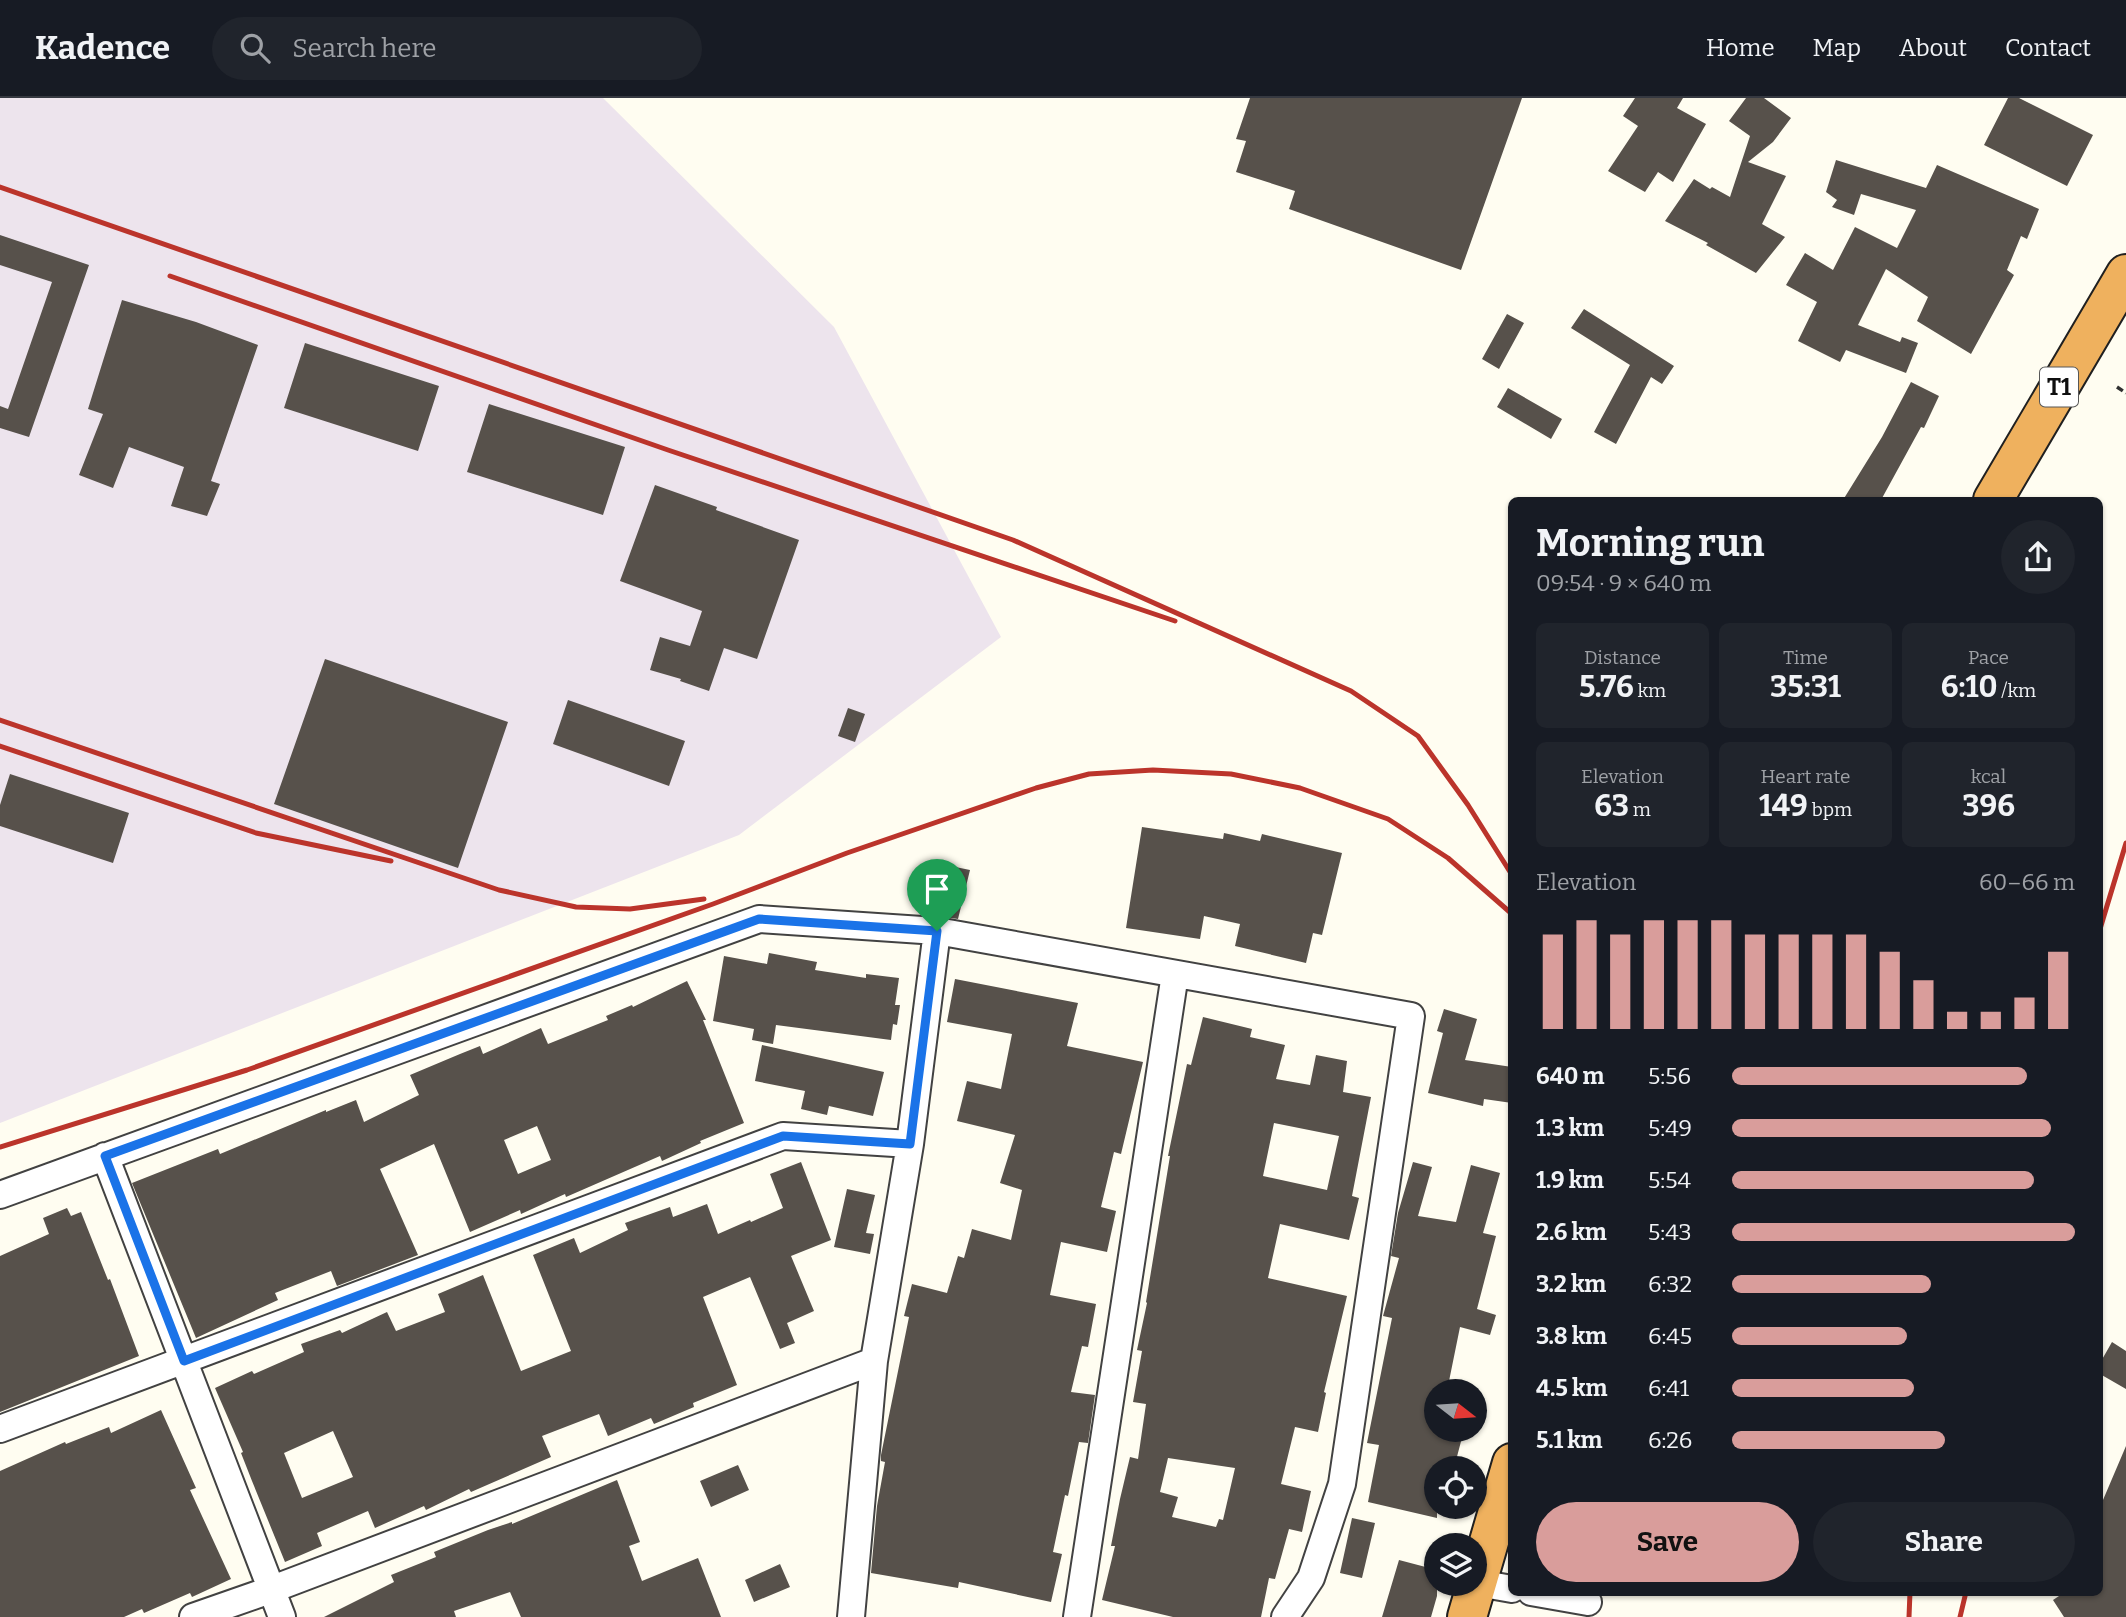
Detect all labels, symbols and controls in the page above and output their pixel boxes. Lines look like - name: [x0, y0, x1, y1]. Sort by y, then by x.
- search box: [212, 17, 702, 80]
- text: Kadence: [35, 28, 170, 68]
- icon: search: [236, 29, 274, 67]
- text: Search here: [292, 33, 437, 64]
- text: Home: [1706, 34, 1775, 62]
- text: Map: [1813, 34, 1861, 62]
- text: About: [1899, 34, 1967, 62]
- text: Contact: [2005, 34, 2091, 62]
- road number: T1: [2040, 368, 2078, 406]
- text: Morning run: [1536, 520, 1764, 566]
- button: share: [2001, 520, 2075, 594]
- text: 09:54 · 9 × 640 m: [1536, 569, 1711, 597]
- text: Distance: [1584, 646, 1661, 669]
- text: Time: [1783, 646, 1828, 669]
- text: Pace: [1968, 646, 2009, 669]
- text: 5.76: [1579, 669, 1634, 705]
- text: 35:31: [1770, 669, 1841, 705]
- text: 6:10: [1941, 669, 1998, 705]
- text: km: [1634, 679, 1666, 702]
- text: /km: [1998, 679, 2036, 702]
- text: Elevation: [1581, 765, 1664, 788]
- text: Heart rate: [1761, 765, 1850, 788]
- text: kcal: [1971, 765, 2006, 788]
- text: 63: [1594, 788, 1629, 824]
- text: 149: [1759, 788, 1808, 824]
- text: 396: [1962, 788, 2015, 824]
- text: m: [1629, 798, 1651, 821]
- text: bpm: [1808, 798, 1852, 821]
- pin: [907, 859, 967, 931]
- text: Elevation: [1536, 868, 1636, 896]
- text: 60–66 m: [1979, 868, 2075, 896]
- icon: arrive: [918, 870, 956, 908]
- text: 640 m: [1536, 1062, 1604, 1090]
- text: 5:56: [1648, 1062, 1691, 1090]
- text: 1.3 km: [1536, 1114, 1604, 1142]
- text: 5:49: [1648, 1114, 1692, 1142]
- text: 1.9 km: [1536, 1166, 1604, 1194]
- text: 5:54: [1648, 1166, 1691, 1194]
- text: 2.6 km: [1536, 1218, 1607, 1246]
- text: 5:43: [1648, 1218, 1692, 1246]
- text: 3.2 km: [1536, 1270, 1606, 1298]
- text: 6:32: [1648, 1270, 1692, 1298]
- text: 3.8 km: [1536, 1322, 1607, 1350]
- text: 6:45: [1648, 1322, 1692, 1350]
- text: 4.5 km: [1536, 1374, 1607, 1402]
- text: 6:41: [1648, 1374, 1689, 1402]
- north arrow: [1424, 1379, 1488, 1442]
- map controls: [1424, 1379, 1487, 1596]
- text: 5.1 km: [1536, 1426, 1603, 1454]
- text: 6:26: [1648, 1426, 1692, 1454]
- button: locate: [1424, 1456, 1487, 1519]
- button: Save: [1536, 1502, 1799, 1582]
- button: Share: [1813, 1502, 2075, 1582]
- button: layers: [1424, 1533, 1487, 1596]

